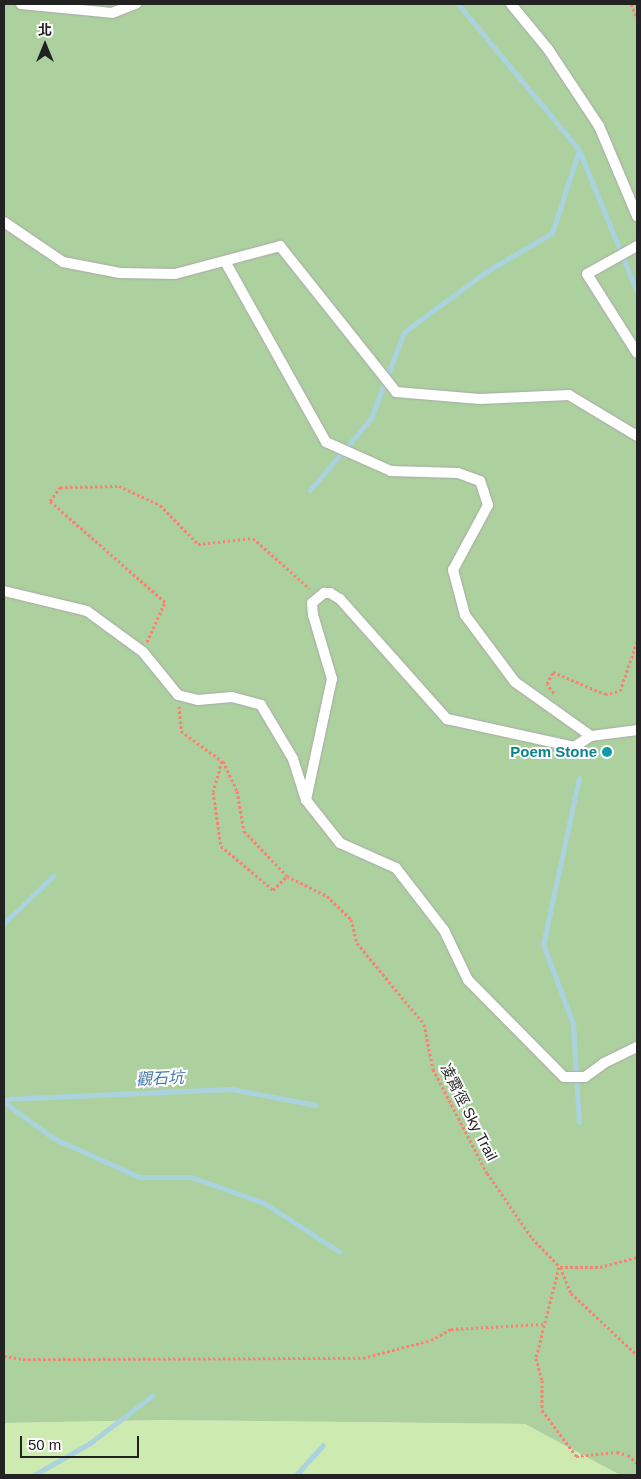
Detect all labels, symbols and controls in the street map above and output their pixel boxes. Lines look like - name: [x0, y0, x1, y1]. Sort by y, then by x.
- north arrow: [20, 20, 70, 70]
- text: 北: [38, 22, 52, 38]
- place label: Poem Stone: [510, 743, 597, 761]
- marker: Poem Stone: [601, 746, 613, 758]
- street label: 凌霄徑 Sky Trail: [437, 1060, 501, 1164]
- water label: 觀石坑: [136, 1068, 184, 1090]
- scale bar: [22, 1426, 141, 1458]
- text: 50 m: [28, 1436, 61, 1453]

